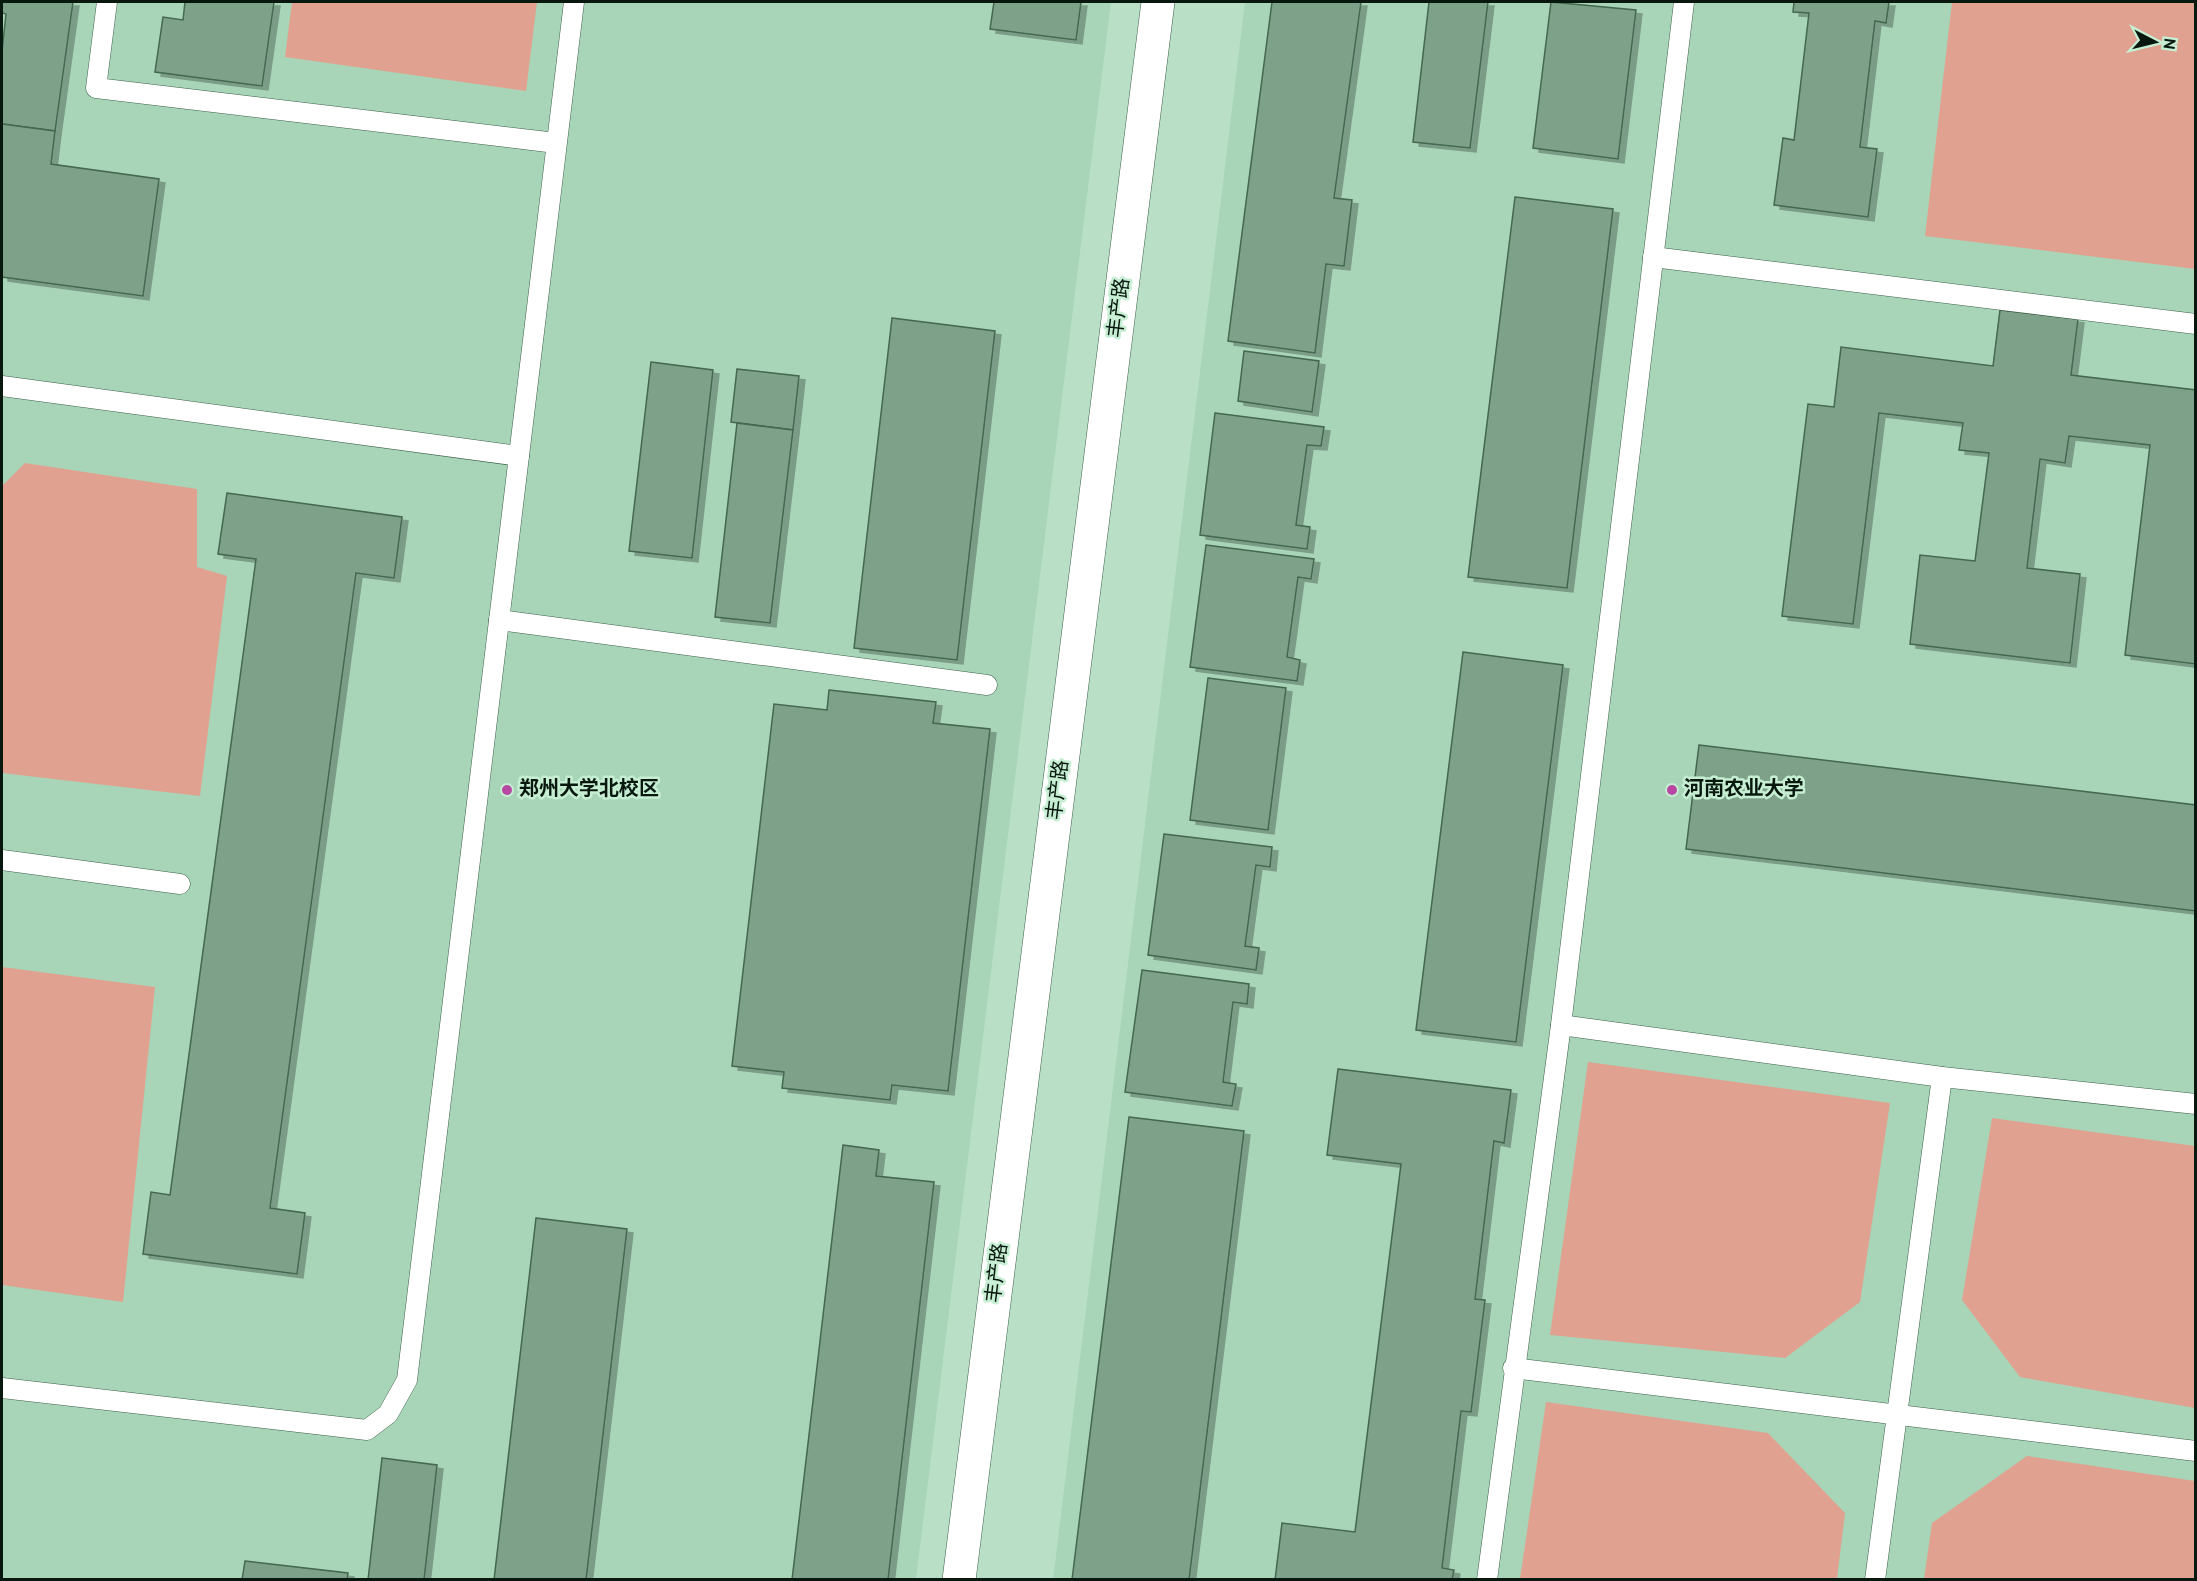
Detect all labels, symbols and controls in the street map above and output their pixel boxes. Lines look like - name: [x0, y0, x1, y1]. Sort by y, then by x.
- north arrow: [2125, 12, 2185, 72]
- text: N: [2157, 37, 2179, 51]
- street label: 丰产路: [1103, 277, 1137, 339]
- street label: 丰产路: [1042, 759, 1076, 821]
- place label: 郑州大学北校区: [519, 777, 659, 803]
- place label: 河南农业大学: [1684, 777, 1804, 803]
- marker: 郑州大学北校区: [500, 783, 514, 797]
- marker: 河南农业大学: [1665, 783, 1679, 797]
- street label: 丰产路: [981, 1242, 1015, 1304]

